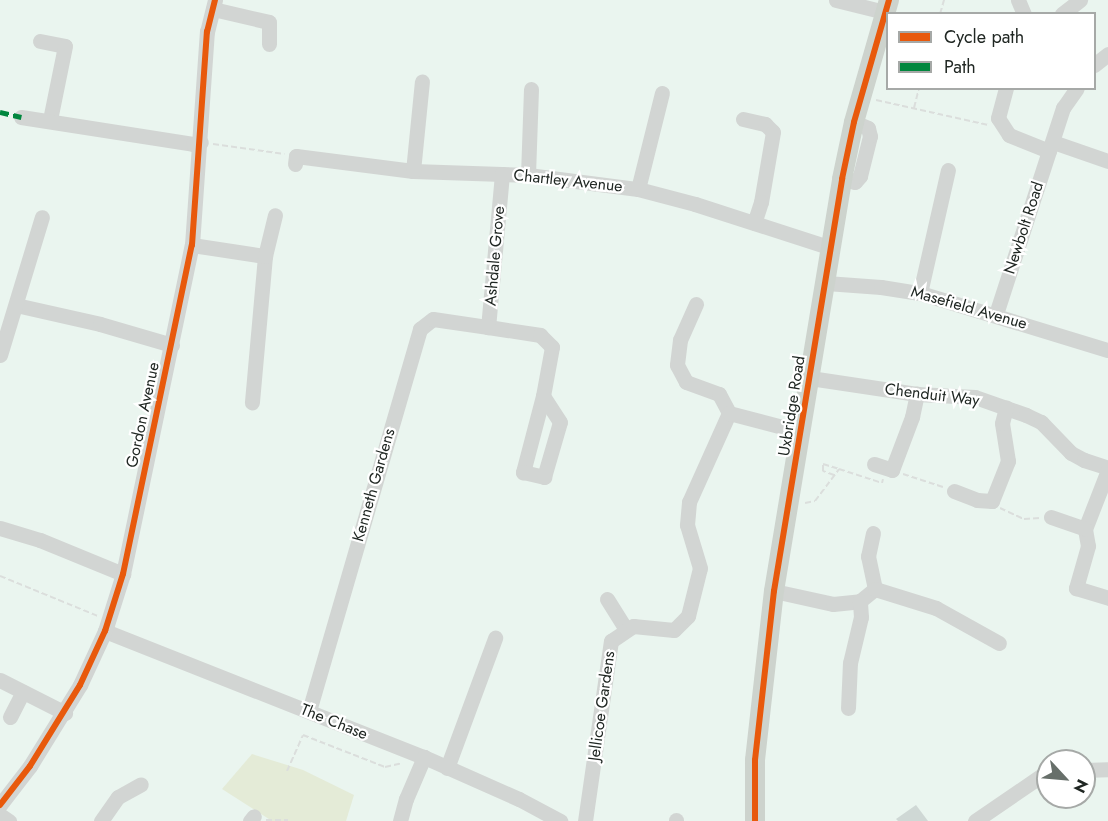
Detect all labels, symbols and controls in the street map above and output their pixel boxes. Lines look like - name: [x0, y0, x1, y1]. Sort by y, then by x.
- legend: [886, 12, 1096, 90]
- text: Cycle path: [944, 24, 1024, 50]
- text: Path: [944, 54, 976, 80]
- street label: Chartley Avenue: [512, 166, 624, 196]
- street label: Newbolt Road: [1000, 179, 1048, 277]
- street label: Ashdale Grove: [481, 205, 509, 307]
- street label: Masefield Avenue: [909, 282, 1029, 334]
- street label: Uxbridge Road: [775, 354, 809, 458]
- street label: Gordon Avenue: [122, 360, 164, 470]
- street label: Chenduit Way: [884, 380, 980, 410]
- street label: Kenneth Gardens: [349, 426, 399, 544]
- street label: Jellicoe Gardens: [585, 650, 619, 762]
- street label: The Chase: [298, 700, 370, 744]
- north arrow: [1036, 749, 1096, 809]
- text: N: [1068, 775, 1094, 797]

